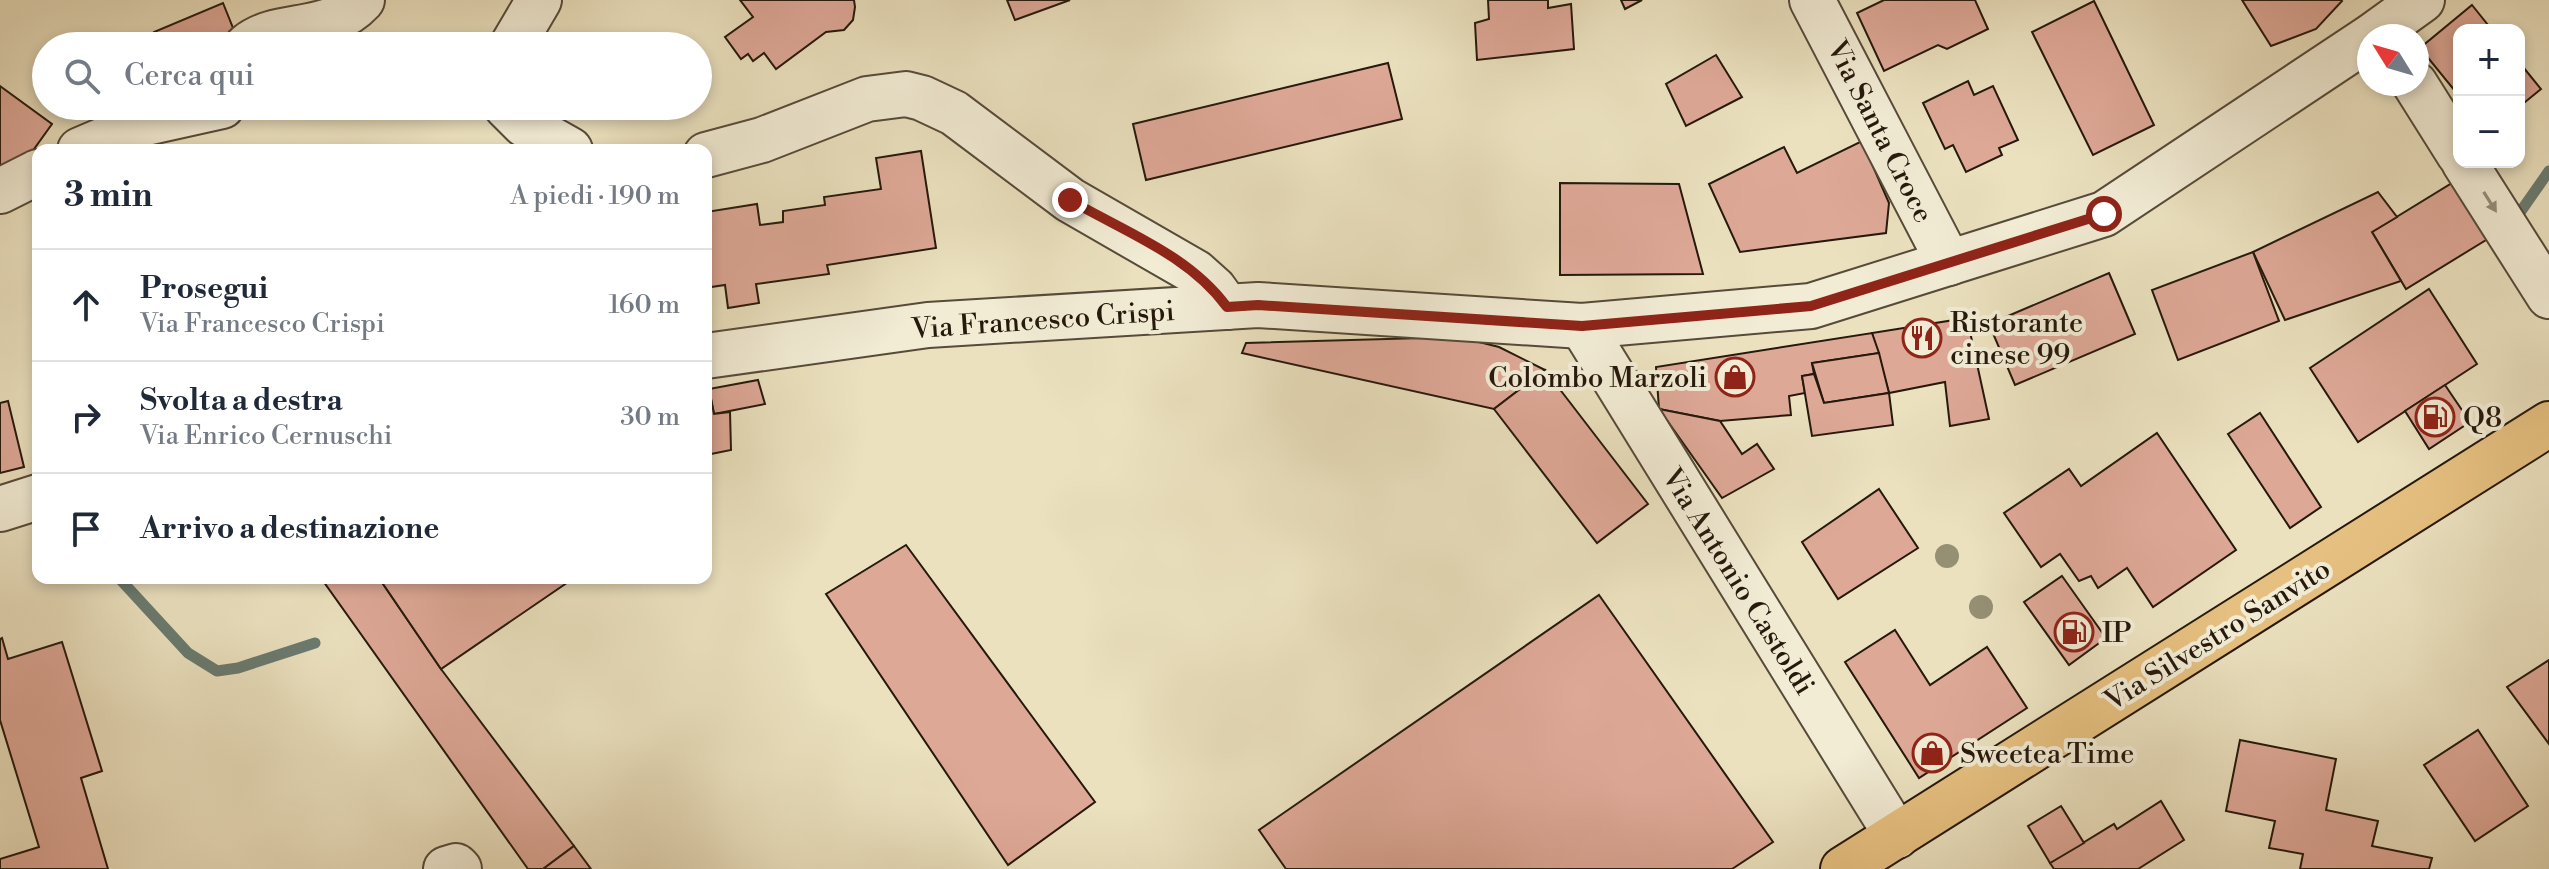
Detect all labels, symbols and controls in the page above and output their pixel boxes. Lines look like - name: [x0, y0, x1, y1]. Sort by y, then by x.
- north arrow: [2357, 24, 2429, 96]
- map controls: [2453, 24, 2525, 168]
- button: +: [2453, 24, 2525, 96]
- search box: [32, 32, 712, 120]
- street label: Via Santa Croce: [1818, 34, 1941, 229]
- icon: search: [60, 54, 104, 98]
- text: Cerca qui: [124, 57, 254, 95]
- button: −: [2453, 96, 2525, 168]
- text: 3 min: [64, 175, 153, 217]
- text: A piedi · 190 m: [510, 180, 680, 212]
- route end: [1052, 182, 1088, 218]
- one-way arrow: [2482, 192, 2497, 213]
- route start: [2086, 196, 2122, 232]
- text: Prosegui: [140, 270, 268, 308]
- icon: ahead: [64, 283, 108, 327]
- text: 160 m: [609, 289, 680, 321]
- street label: Via Francesco Crispi: [909, 294, 1176, 347]
- place label: Ristorante cinese 99: [1950, 306, 2083, 373]
- text: Via Francesco Crispi: [140, 308, 385, 340]
- restaurant icon: Ristorante cinese 99: [1901, 317, 1943, 359]
- shop icon: Colombo Marzoli: [1714, 356, 1756, 398]
- place label: Colombo Marzoli: [1488, 361, 1707, 396]
- text: Svolta a destra: [140, 382, 343, 420]
- icon: right: [64, 395, 108, 439]
- fuel station icon: Q8: [2414, 396, 2456, 438]
- text: 30 m: [620, 401, 680, 433]
- place label: Q8: [2463, 401, 2502, 436]
- text: Via Enrico Cernuschi: [140, 420, 392, 452]
- street label: Via Antonio Castoldi: [1653, 461, 1822, 702]
- icon: arrive: [64, 507, 108, 551]
- text: Arrivo a destinazione: [140, 510, 439, 548]
- street label: Via Silvestro Sanvito: [2098, 552, 2337, 719]
- fuel station icon: IP: [2053, 611, 2095, 653]
- place label: IP: [2102, 616, 2132, 651]
- shop icon: Sweetea Time: [1911, 732, 1953, 774]
- place label: Sweetea Time: [1960, 737, 2134, 772]

